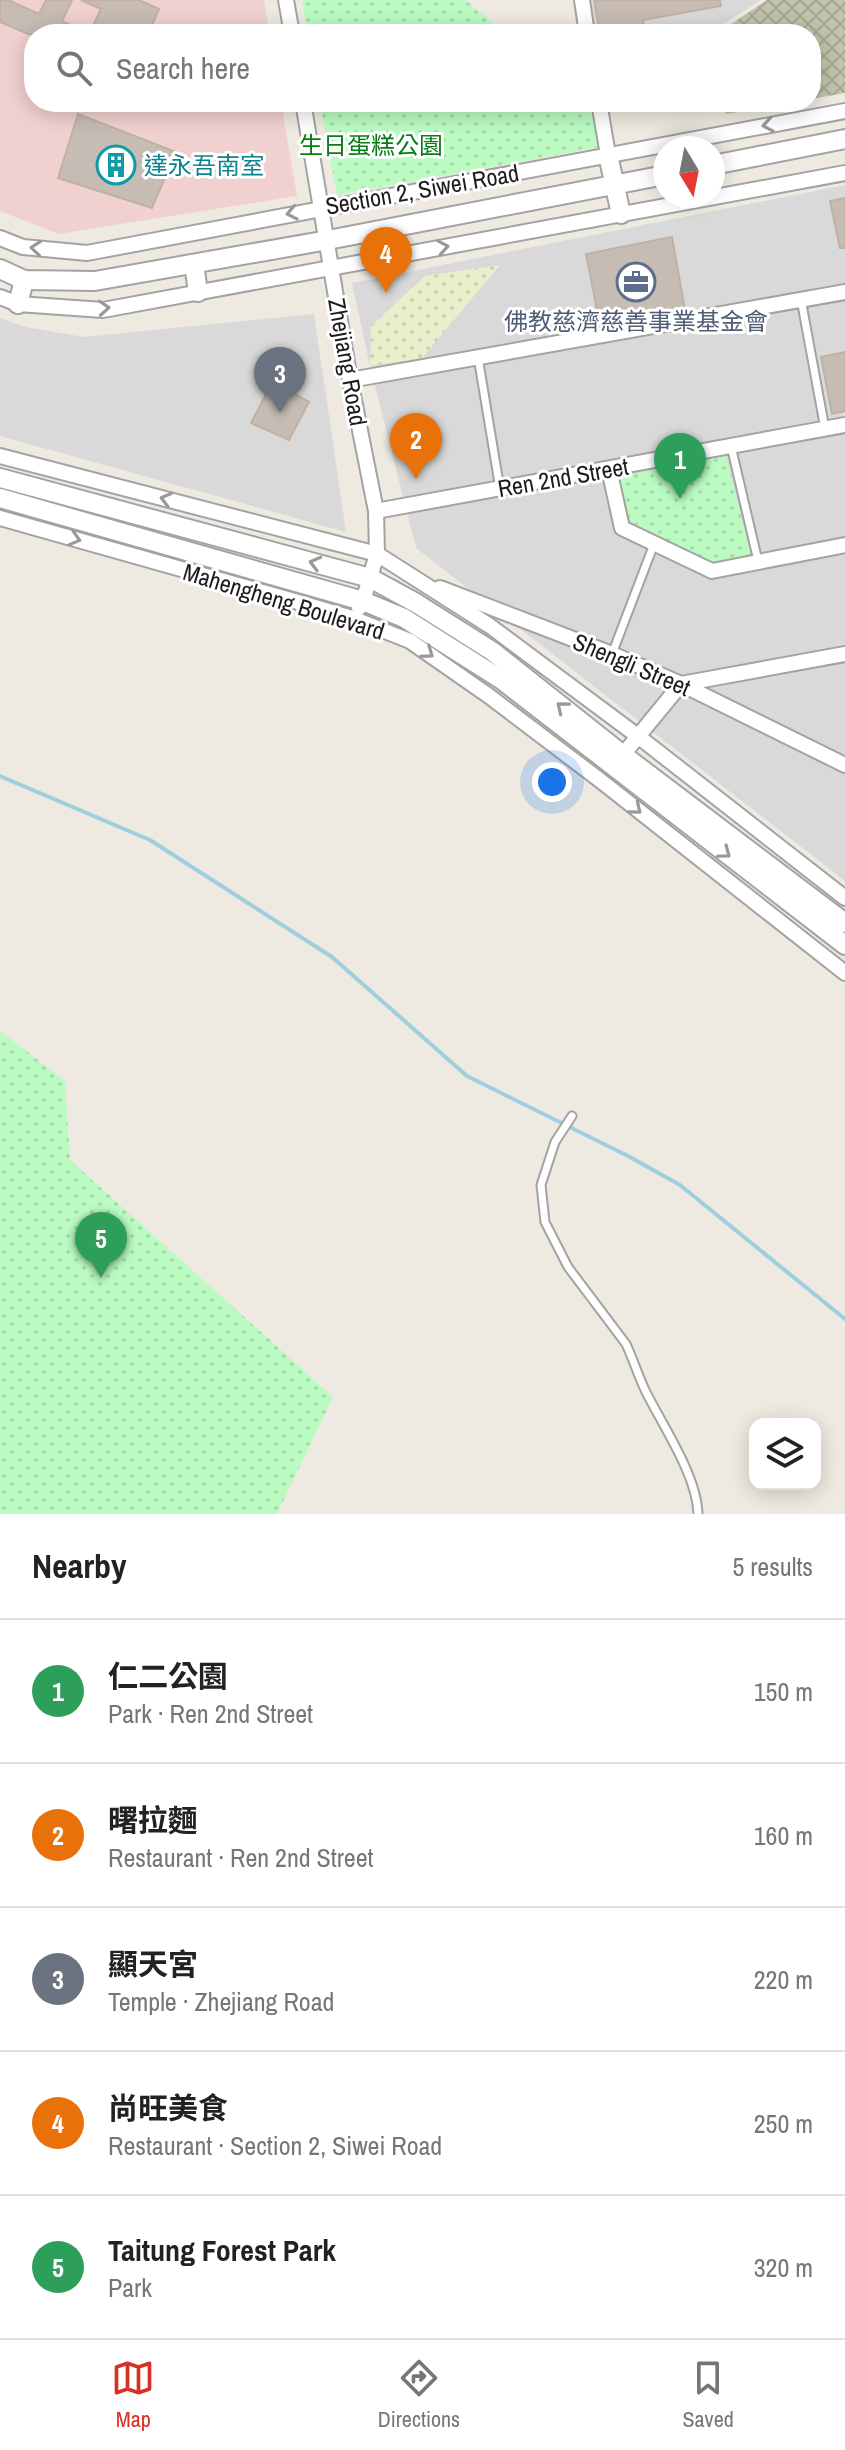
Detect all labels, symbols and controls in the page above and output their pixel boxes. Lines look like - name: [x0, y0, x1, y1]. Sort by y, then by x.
- search box: [24, 24, 821, 112]
- icon: search: [52, 46, 96, 90]
- text: Search here: [116, 48, 250, 88]
- one-way arrow: [761, 116, 775, 133]
- park label: 生日蛋糕公園: [299, 129, 443, 161]
- north arrow: [653, 136, 725, 208]
- building icon: 達永吾南室: [95, 144, 137, 186]
- place label: 達永吾南室: [144, 149, 264, 181]
- street label: Section 2, Siwei Road: [323, 156, 521, 222]
- one-way arrow: [286, 204, 300, 221]
- pin: 4: [360, 227, 412, 293]
- one-way arrow: [29, 240, 42, 257]
- one-way arrow: [436, 240, 450, 257]
- office icon: 佛教慈濟慈善事業基金會: [615, 261, 657, 303]
- street label: Zhejiang Road: [321, 296, 375, 428]
- one-way arrow: [98, 300, 111, 317]
- place label: 佛教慈濟慈善事業基金會: [504, 305, 768, 337]
- pin: 3: [254, 347, 306, 413]
- pin: 2: [390, 413, 442, 479]
- pin: 1: [654, 433, 706, 499]
- street label: Ren 2nd Street: [495, 450, 631, 504]
- one-way arrow: [160, 492, 174, 509]
- one-way arrow: [68, 530, 82, 546]
- street label: Mahengheng Boulevard: [179, 555, 389, 647]
- one-way arrow: [309, 556, 323, 573]
- street label: Shengli Street: [568, 625, 696, 703]
- one-way arrow: [419, 643, 433, 658]
- one-way arrow: [557, 702, 571, 717]
- your location: [532, 762, 572, 802]
- one-way arrow: [627, 799, 642, 813]
- one-way arrow: [716, 843, 730, 857]
- pin: 5: [75, 1212, 127, 1278]
- map controls: [749, 1418, 821, 1490]
- button: layers: [749, 1418, 821, 1490]
- text: Nearby: [32, 1543, 127, 1589]
- text: 5 results: [732, 1549, 813, 1584]
- text: 仁二公園: [108, 1656, 228, 1696]
- text: 1: [52, 1674, 64, 1709]
- text: 150 m: [754, 1674, 813, 1709]
- text: Park · Ren 2nd Street: [108, 1696, 313, 1731]
- text: 曙拉麵: [108, 1800, 198, 1840]
- text: 2: [52, 1818, 64, 1853]
- text: 160 m: [754, 1818, 813, 1853]
- text: Restaurant · Ren 2nd Street: [108, 1840, 374, 1875]
- text: 顯天宮: [108, 1944, 198, 1984]
- text: 3: [52, 1962, 64, 1997]
- text: 220 m: [754, 1962, 813, 1997]
- text: Temple · Zhejiang Road: [108, 1984, 334, 2019]
- text: 尚旺美食: [108, 2088, 228, 2128]
- text: 4: [52, 2106, 64, 2141]
- text: 250 m: [754, 2106, 813, 2141]
- text: Restaurant · Section 2, Siwei Road: [108, 2128, 442, 2163]
- text: Taitung Forest Park: [108, 2230, 336, 2270]
- text: 5: [52, 2250, 64, 2285]
- text: 320 m: [754, 2250, 813, 2285]
- text: Park: [108, 2270, 152, 2305]
- tab: Map: [111, 2356, 155, 2434]
- tab: Directions: [378, 2356, 460, 2434]
- tab: Saved: [683, 2356, 734, 2434]

